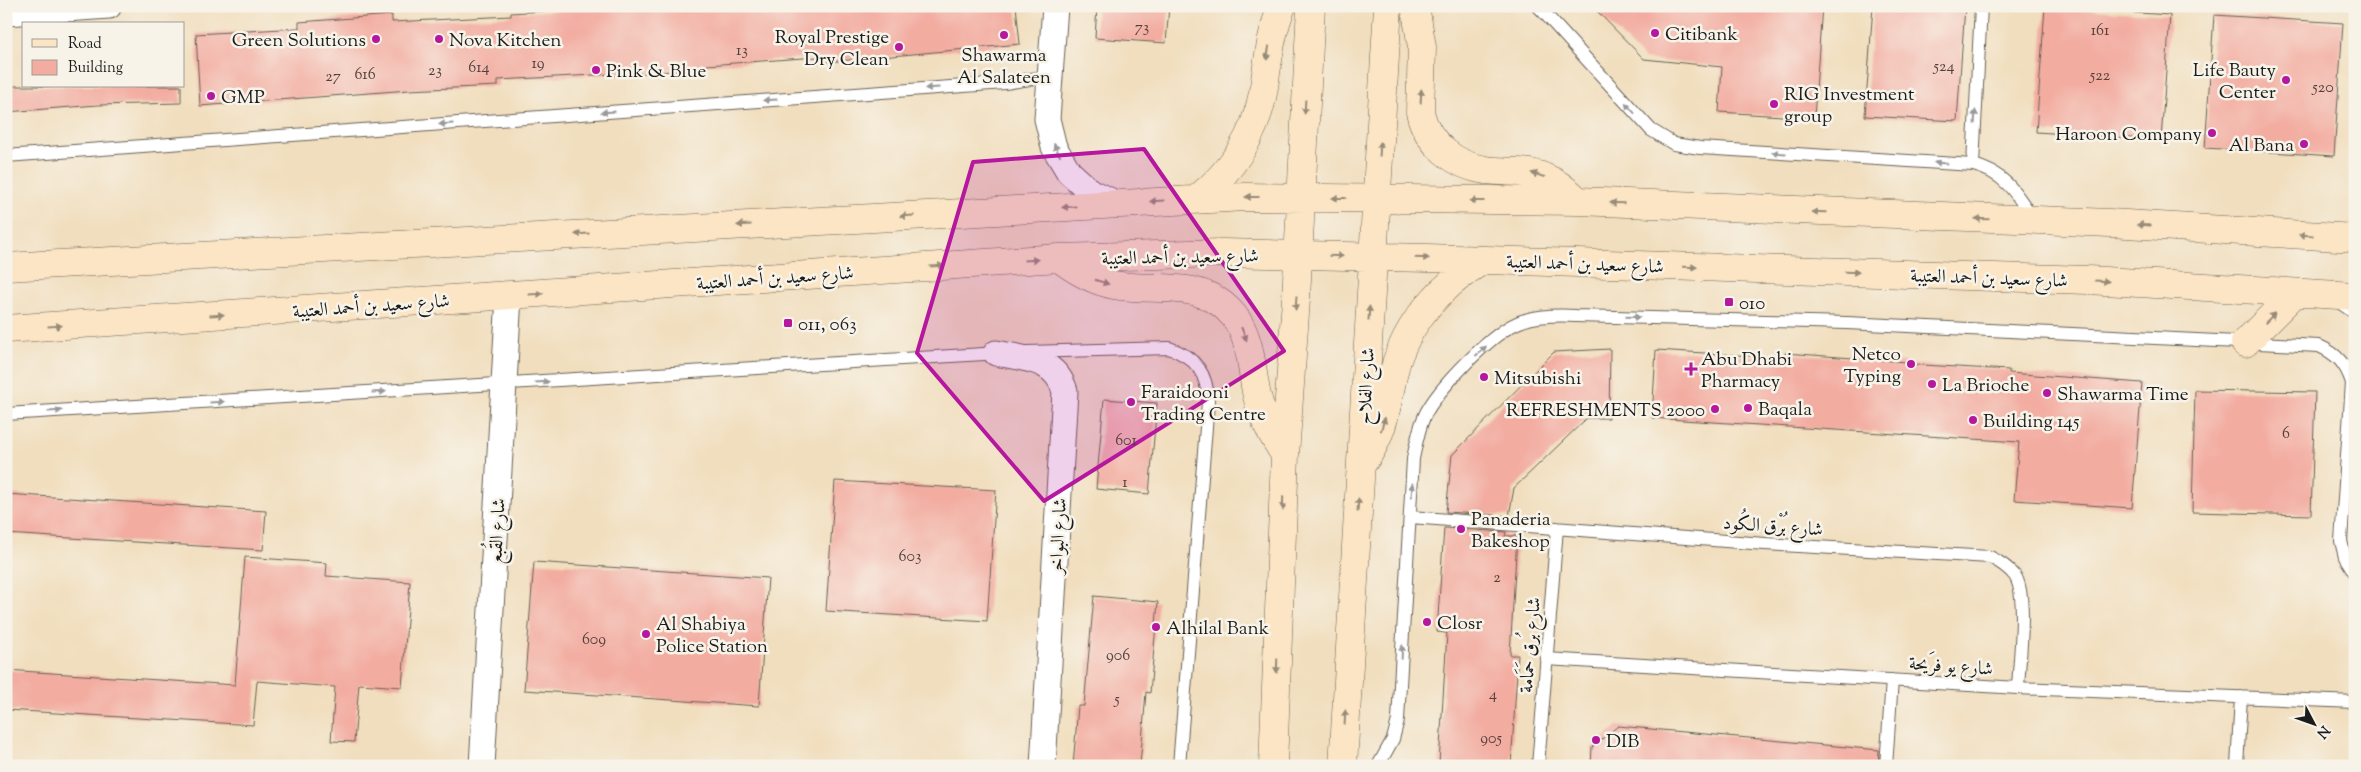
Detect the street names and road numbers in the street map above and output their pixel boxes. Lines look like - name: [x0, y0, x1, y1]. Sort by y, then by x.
- street label: شارع سعيد بن أحمد العتيبة: [1101, 243, 1259, 273]
- street label: شارع سعيد بن أحمد العتيبة: [1506, 248, 1664, 282]
- street label: شارع سعيد بن أحمد العتيبة: [696, 260, 855, 298]
- street label: شارع سعيد بن أحمد العتيبة: [1910, 262, 2068, 296]
- street label: شارع سعيد بن أحمد العتيبة: [292, 288, 451, 326]
- street label: شارع الفلاح: [1352, 347, 1385, 426]
- street label: شارع القُبع: [479, 497, 516, 565]
- street label: شارع البواخر: [1044, 497, 1075, 577]
- street label: شارع بُرْق الكُود: [1722, 507, 1824, 544]
- street label: شارع بُرق حَمَامة: [1510, 596, 1549, 694]
- street label: شارع يو فرَيحة: [1908, 649, 1994, 684]

